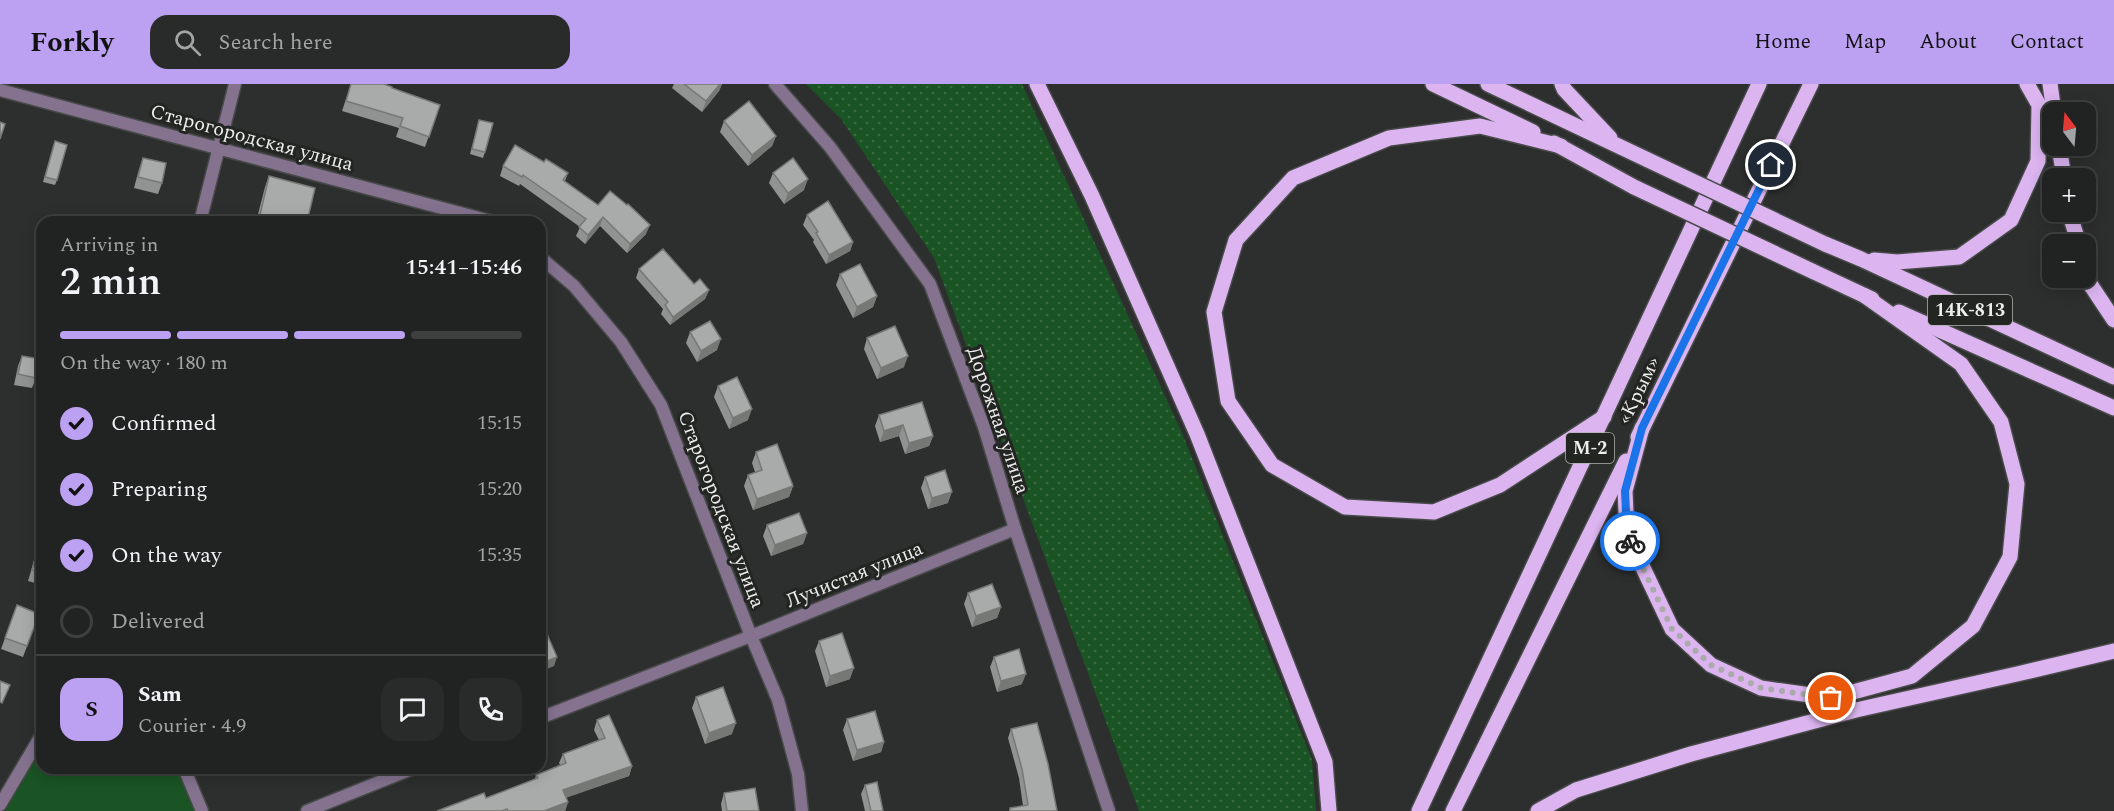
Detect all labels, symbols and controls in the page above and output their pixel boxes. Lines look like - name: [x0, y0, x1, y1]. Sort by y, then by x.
- search box: [150, 15, 570, 69]
- text: Forkly: [30, 21, 114, 64]
- icon: search: [171, 26, 204, 59]
- text: Search here: [219, 26, 333, 59]
- text: Home: [1754, 26, 1811, 58]
- text: Map: [1844, 26, 1886, 58]
- text: About: [1919, 26, 1977, 58]
- text: Contact: [2010, 26, 2084, 58]
- street label: Старогородская улица: [147, 96, 357, 180]
- north arrow: [2042, 102, 2096, 156]
- map controls: [2042, 102, 2096, 288]
- pin: [1745, 139, 1796, 190]
- icon: home: [1754, 148, 1787, 181]
- button: +: [2042, 168, 2096, 222]
- text: Arriving in: [60, 230, 158, 260]
- button: −: [2042, 234, 2096, 288]
- text: 15:41–15:46: [405, 251, 522, 284]
- text: 2 min: [60, 253, 161, 312]
- road number: 14К-813: [1928, 295, 2012, 325]
- street label: Дорожная улица: [959, 343, 1037, 498]
- text: On the way · 180 m: [60, 348, 228, 378]
- street label: «Крым»: [1610, 351, 1668, 429]
- street label: Старогородская улица: [670, 406, 773, 612]
- icon: check: [60, 407, 93, 440]
- text: Confirmed: [111, 407, 217, 440]
- text: 15:15: [477, 408, 522, 438]
- road number: М-2: [1566, 433, 1614, 463]
- icon: check: [60, 473, 93, 506]
- text: Preparing: [111, 473, 208, 506]
- text: 15:20: [477, 474, 522, 504]
- courier: [1600, 511, 1660, 571]
- icon: bike: [1614, 525, 1647, 558]
- street label: Лучистая улица: [781, 534, 928, 616]
- icon: check: [60, 539, 93, 572]
- text: On the way: [111, 539, 222, 572]
- text: 15:35: [477, 540, 522, 570]
- text: Delivered: [111, 605, 205, 638]
- pin: [1805, 672, 1856, 723]
- text: Sam: [138, 678, 182, 711]
- button: chat: [381, 678, 444, 741]
- button: phone: [459, 678, 522, 741]
- icon: bag: [1814, 681, 1847, 714]
- text: S: [85, 693, 98, 726]
- text: Courier · 4.9: [138, 711, 246, 741]

